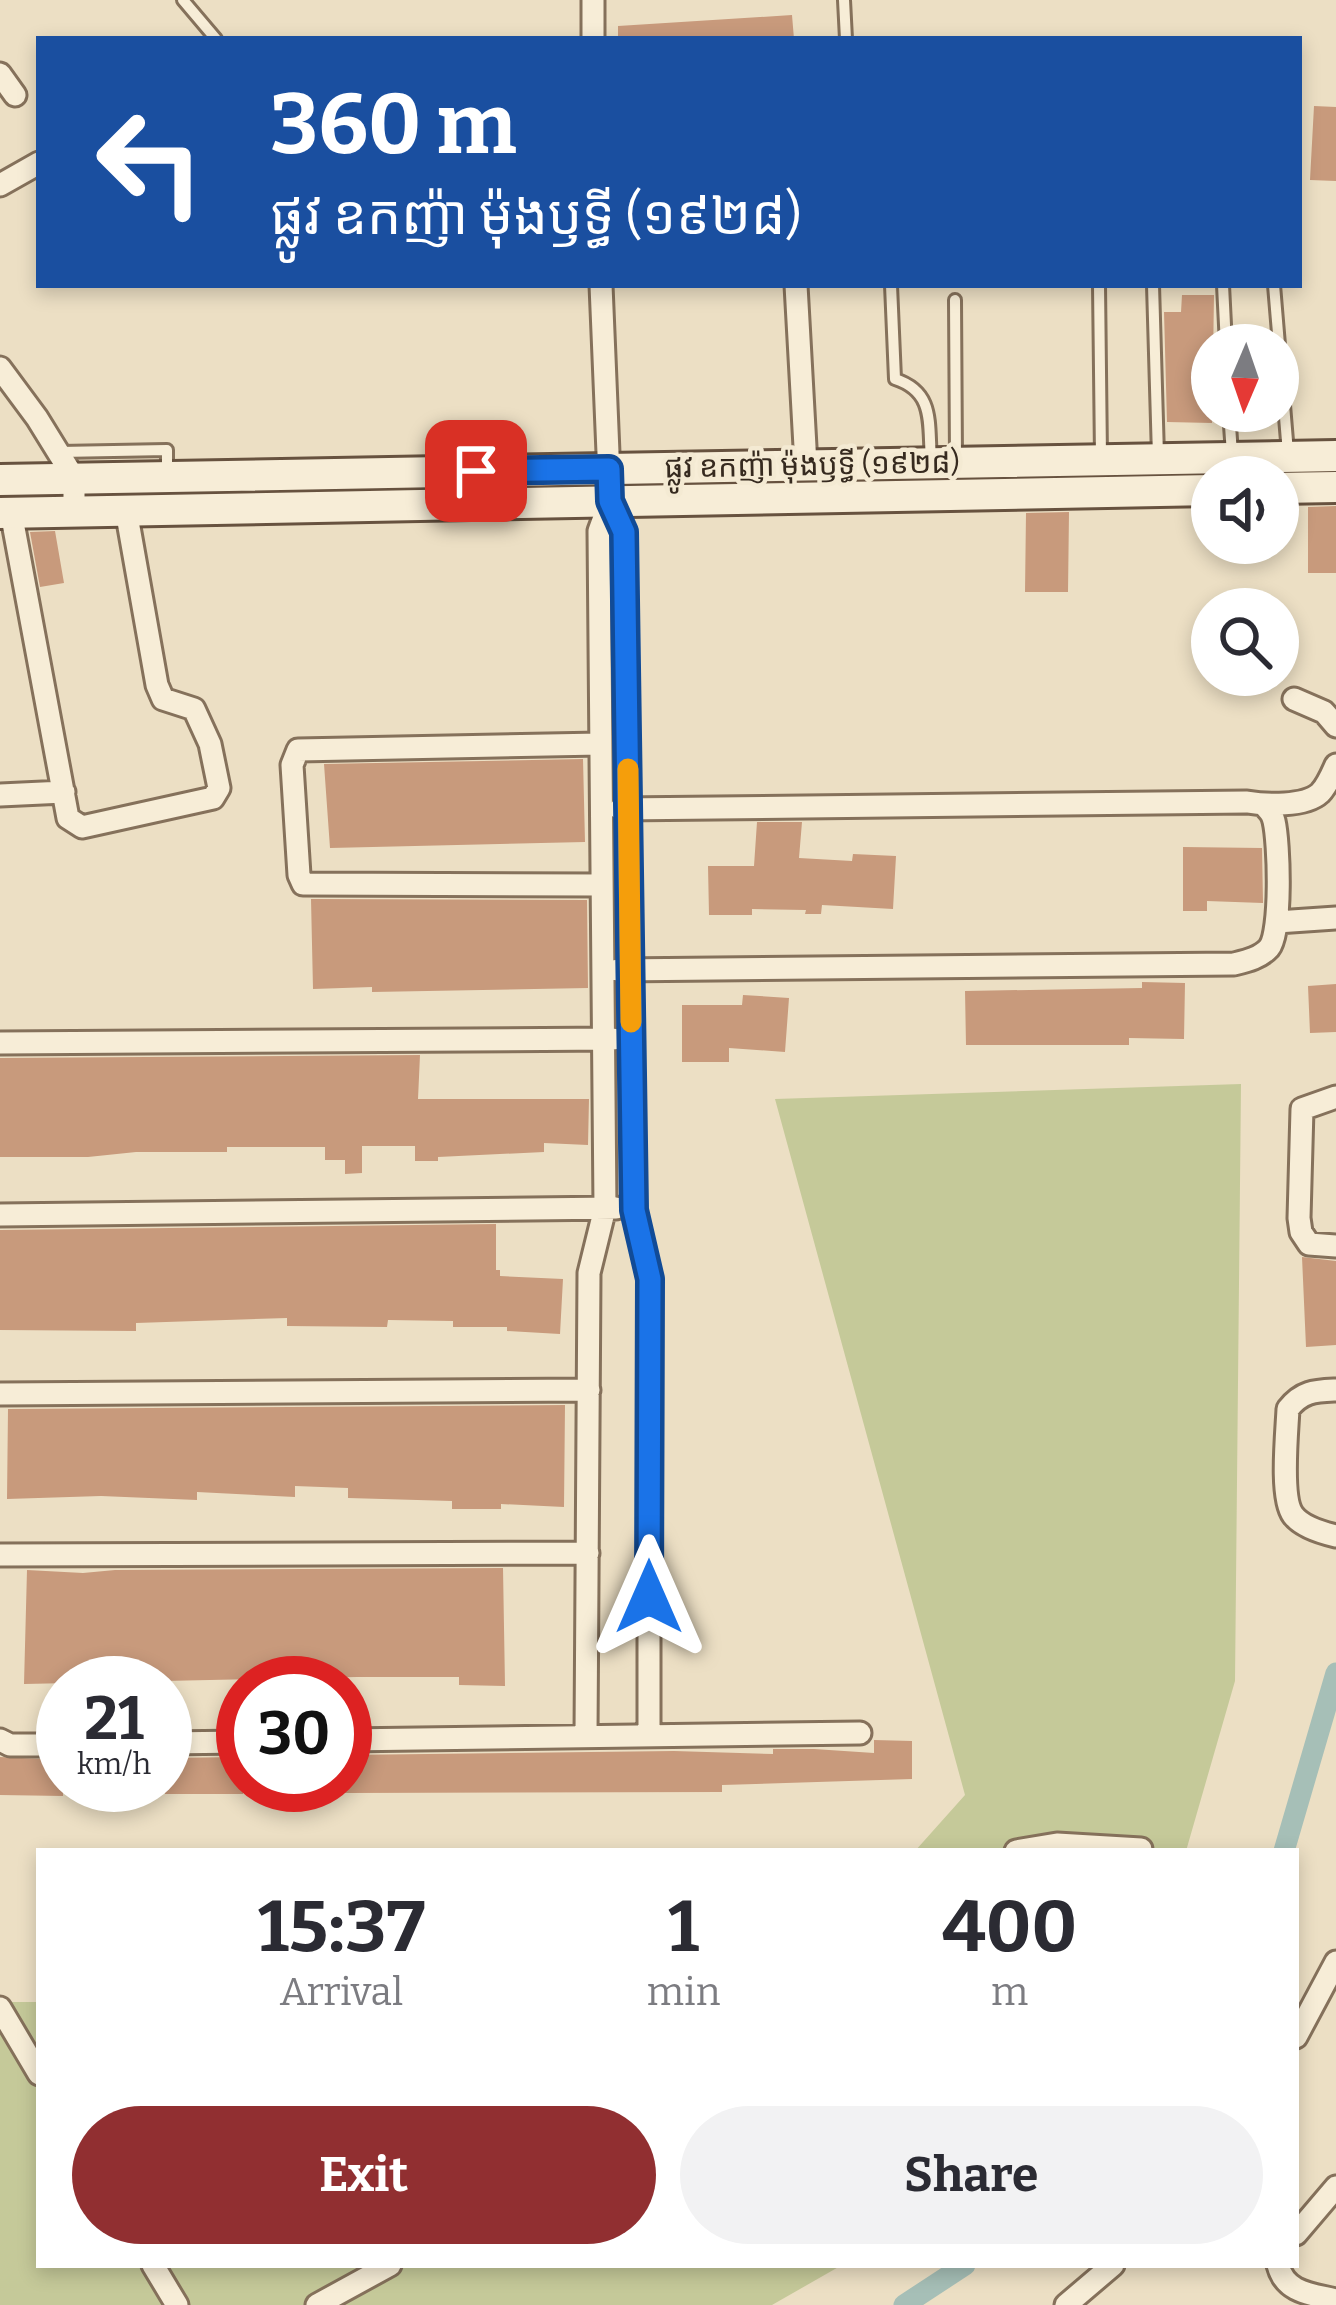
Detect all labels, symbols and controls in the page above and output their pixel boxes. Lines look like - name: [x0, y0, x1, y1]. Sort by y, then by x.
- text: 360 m: [270, 74, 517, 175]
- icon: left: [72, 84, 228, 240]
- text: ផ្លូវ ឧកញ៉ា ម៉ុងឫទ្ធី (១៩២៨): [270, 184, 802, 248]
- north arrow: [1191, 324, 1299, 432]
- map controls: [1191, 324, 1299, 696]
- pin: [425, 420, 527, 522]
- icon: arrive: [443, 438, 509, 504]
- street label: ផ្លូវ ឧកញ៉ា ម៉ុងឫទ្ធី (១៩២៨): [664, 444, 960, 493]
- button: sound: [1191, 456, 1299, 564]
- button: search: [1191, 588, 1299, 696]
- position arrow: [586, 1534, 712, 1660]
- speed limit sign: 30: [216, 1656, 372, 1812]
- text: 21: [84, 1683, 144, 1755]
- text: km/h: [77, 1746, 151, 1782]
- text: 15:37: [258, 1884, 425, 1970]
- text: 1: [668, 1884, 699, 1970]
- text: 400: [942, 1884, 1077, 1970]
- text: Arrival: [280, 1969, 403, 2015]
- text: min: [647, 1969, 720, 2015]
- text: m: [991, 1969, 1028, 2015]
- button: Exit: [72, 2106, 656, 2244]
- button: Share: [680, 2106, 1263, 2244]

